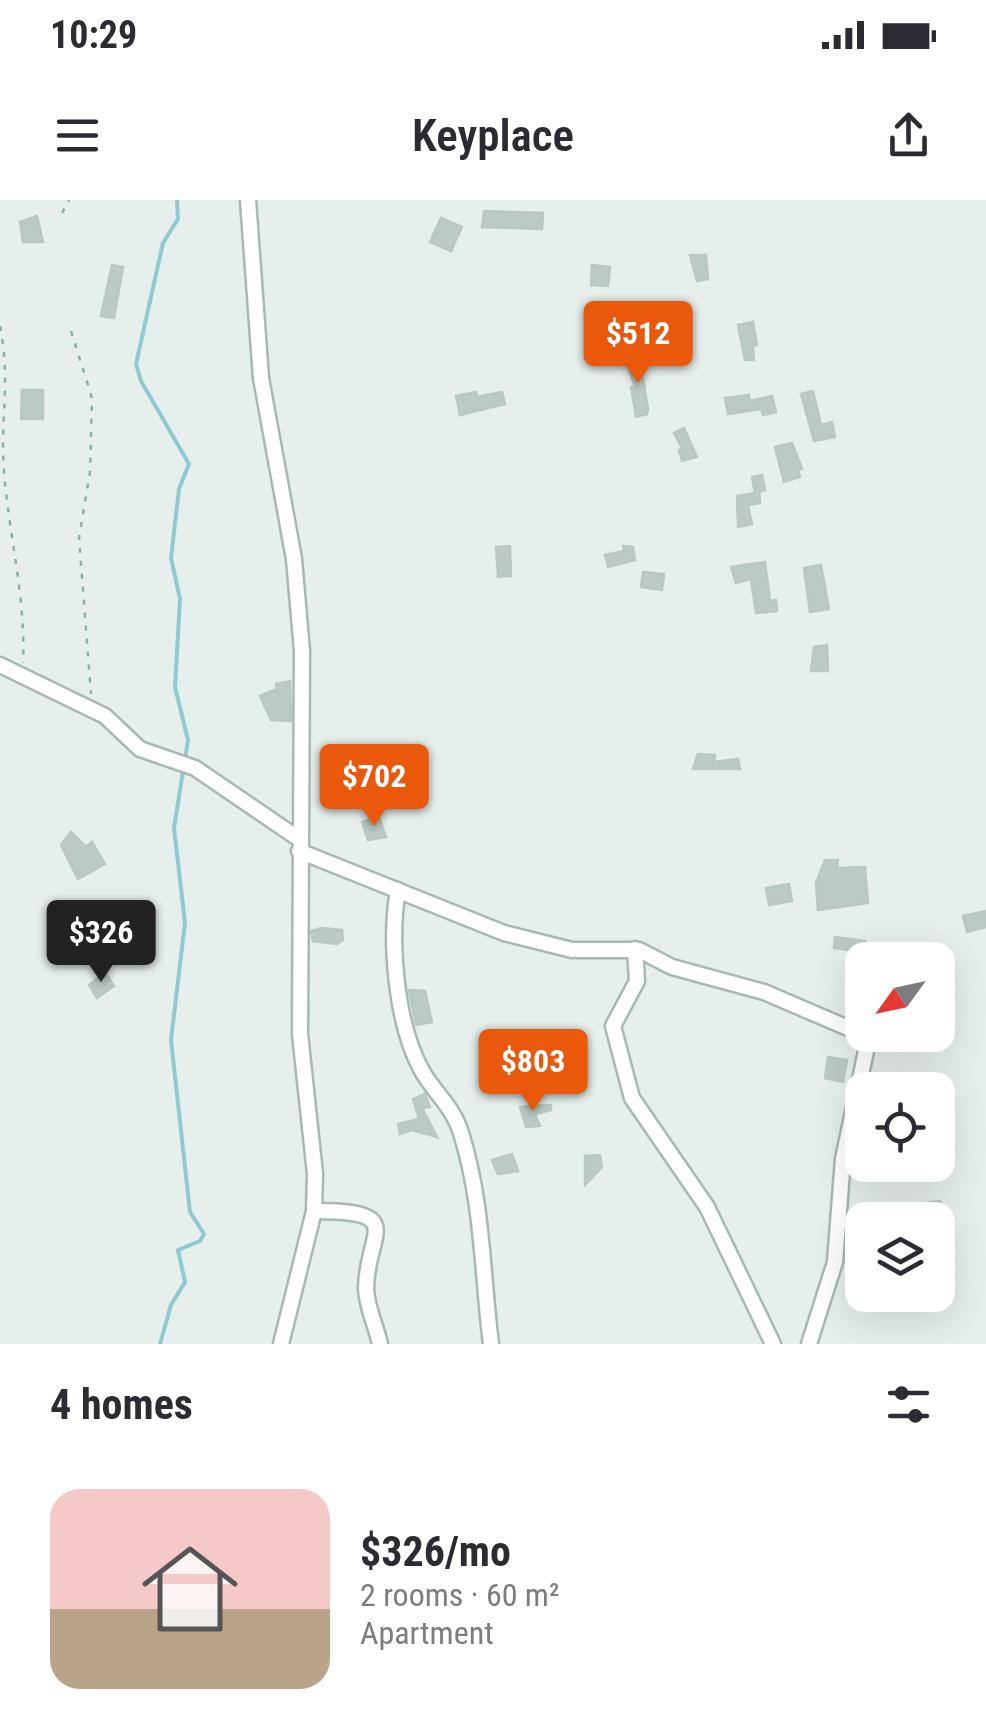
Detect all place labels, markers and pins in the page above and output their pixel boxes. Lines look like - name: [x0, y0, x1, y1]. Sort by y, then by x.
- pin: $512: [579, 301, 697, 386]
- pin: $702: [315, 744, 433, 829]
- pin: $326: [42, 900, 160, 985]
- pin: $803: [474, 1029, 592, 1114]

